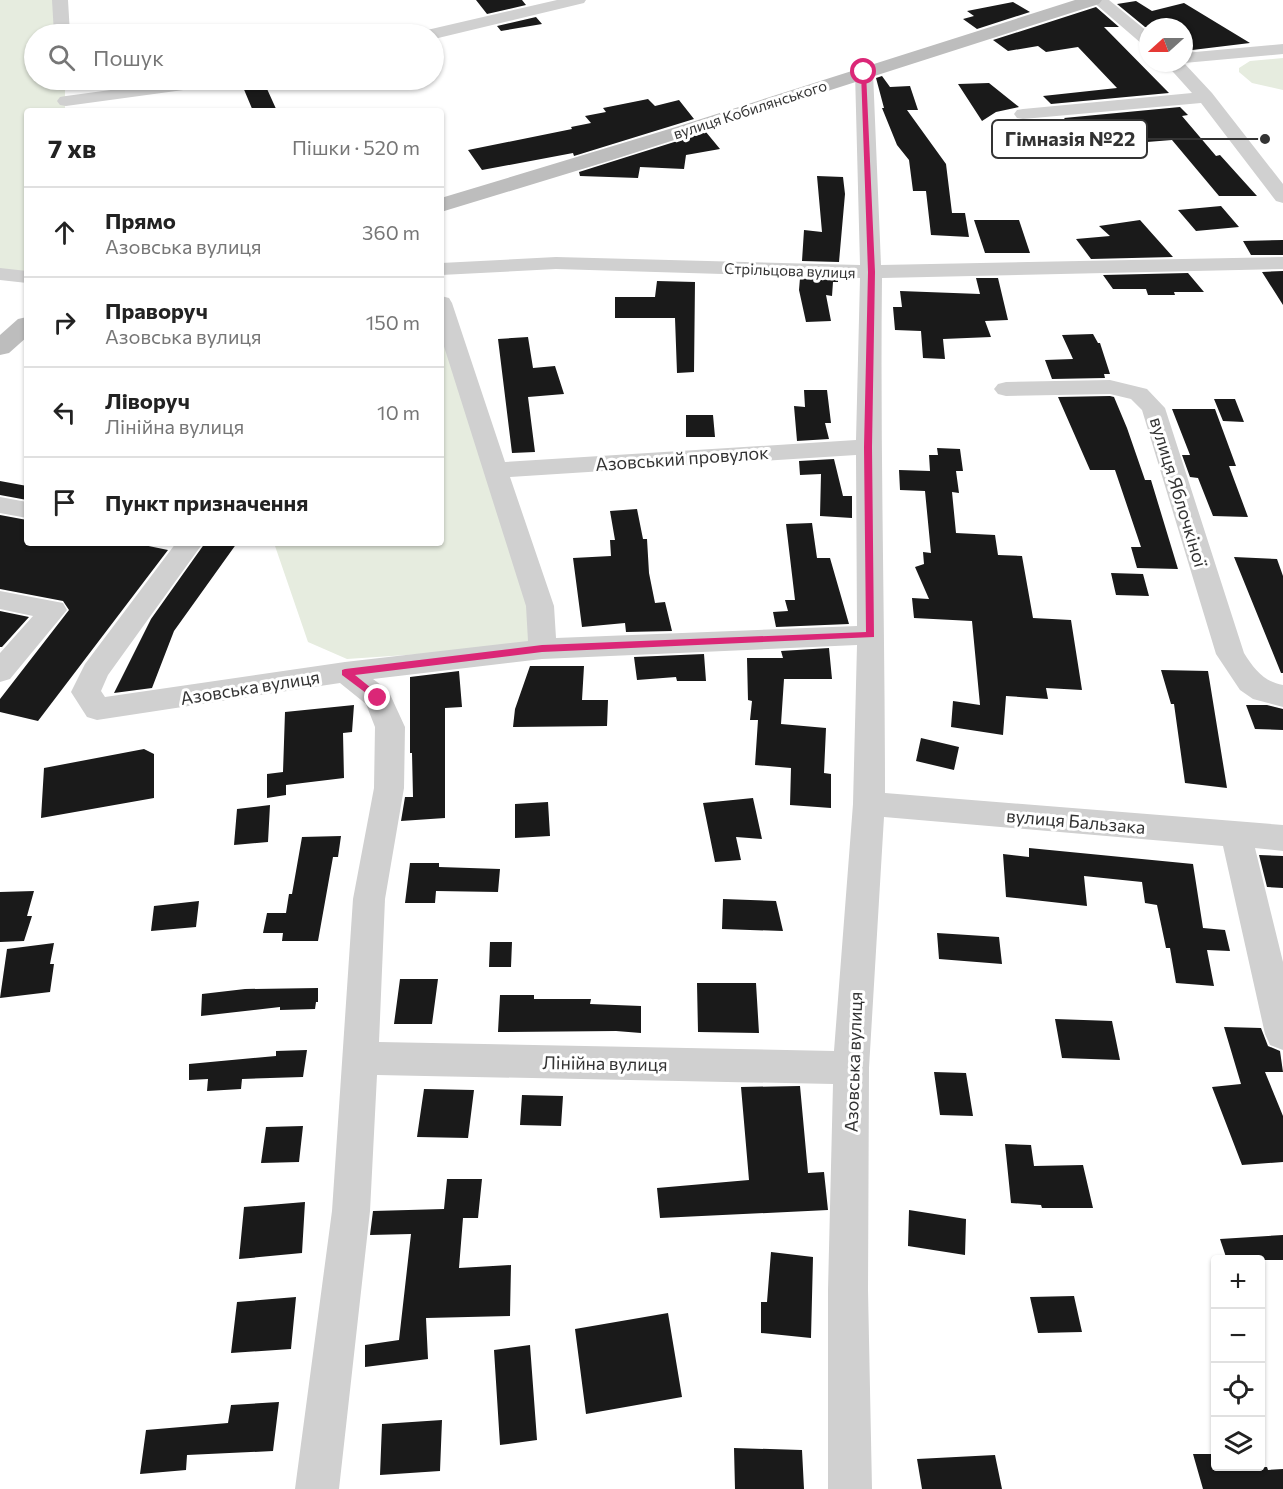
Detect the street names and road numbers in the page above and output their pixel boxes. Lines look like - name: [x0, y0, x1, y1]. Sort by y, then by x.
- street label: вулиця Кобилянського: [671, 76, 829, 142]
- street label: Стрільцова вулиця: [724, 259, 856, 281]
- street label: вулиця Яблочкіної: [1146, 414, 1212, 570]
- street label: Азовський провулок: [595, 441, 770, 475]
- street label: Азовська вулиця: [179, 665, 321, 709]
- street label: вулиця Бальзака: [1006, 804, 1146, 838]
- street label: Азовська вулиця: [840, 991, 866, 1133]
- street label: Лінійна вулиця: [542, 1051, 668, 1075]

